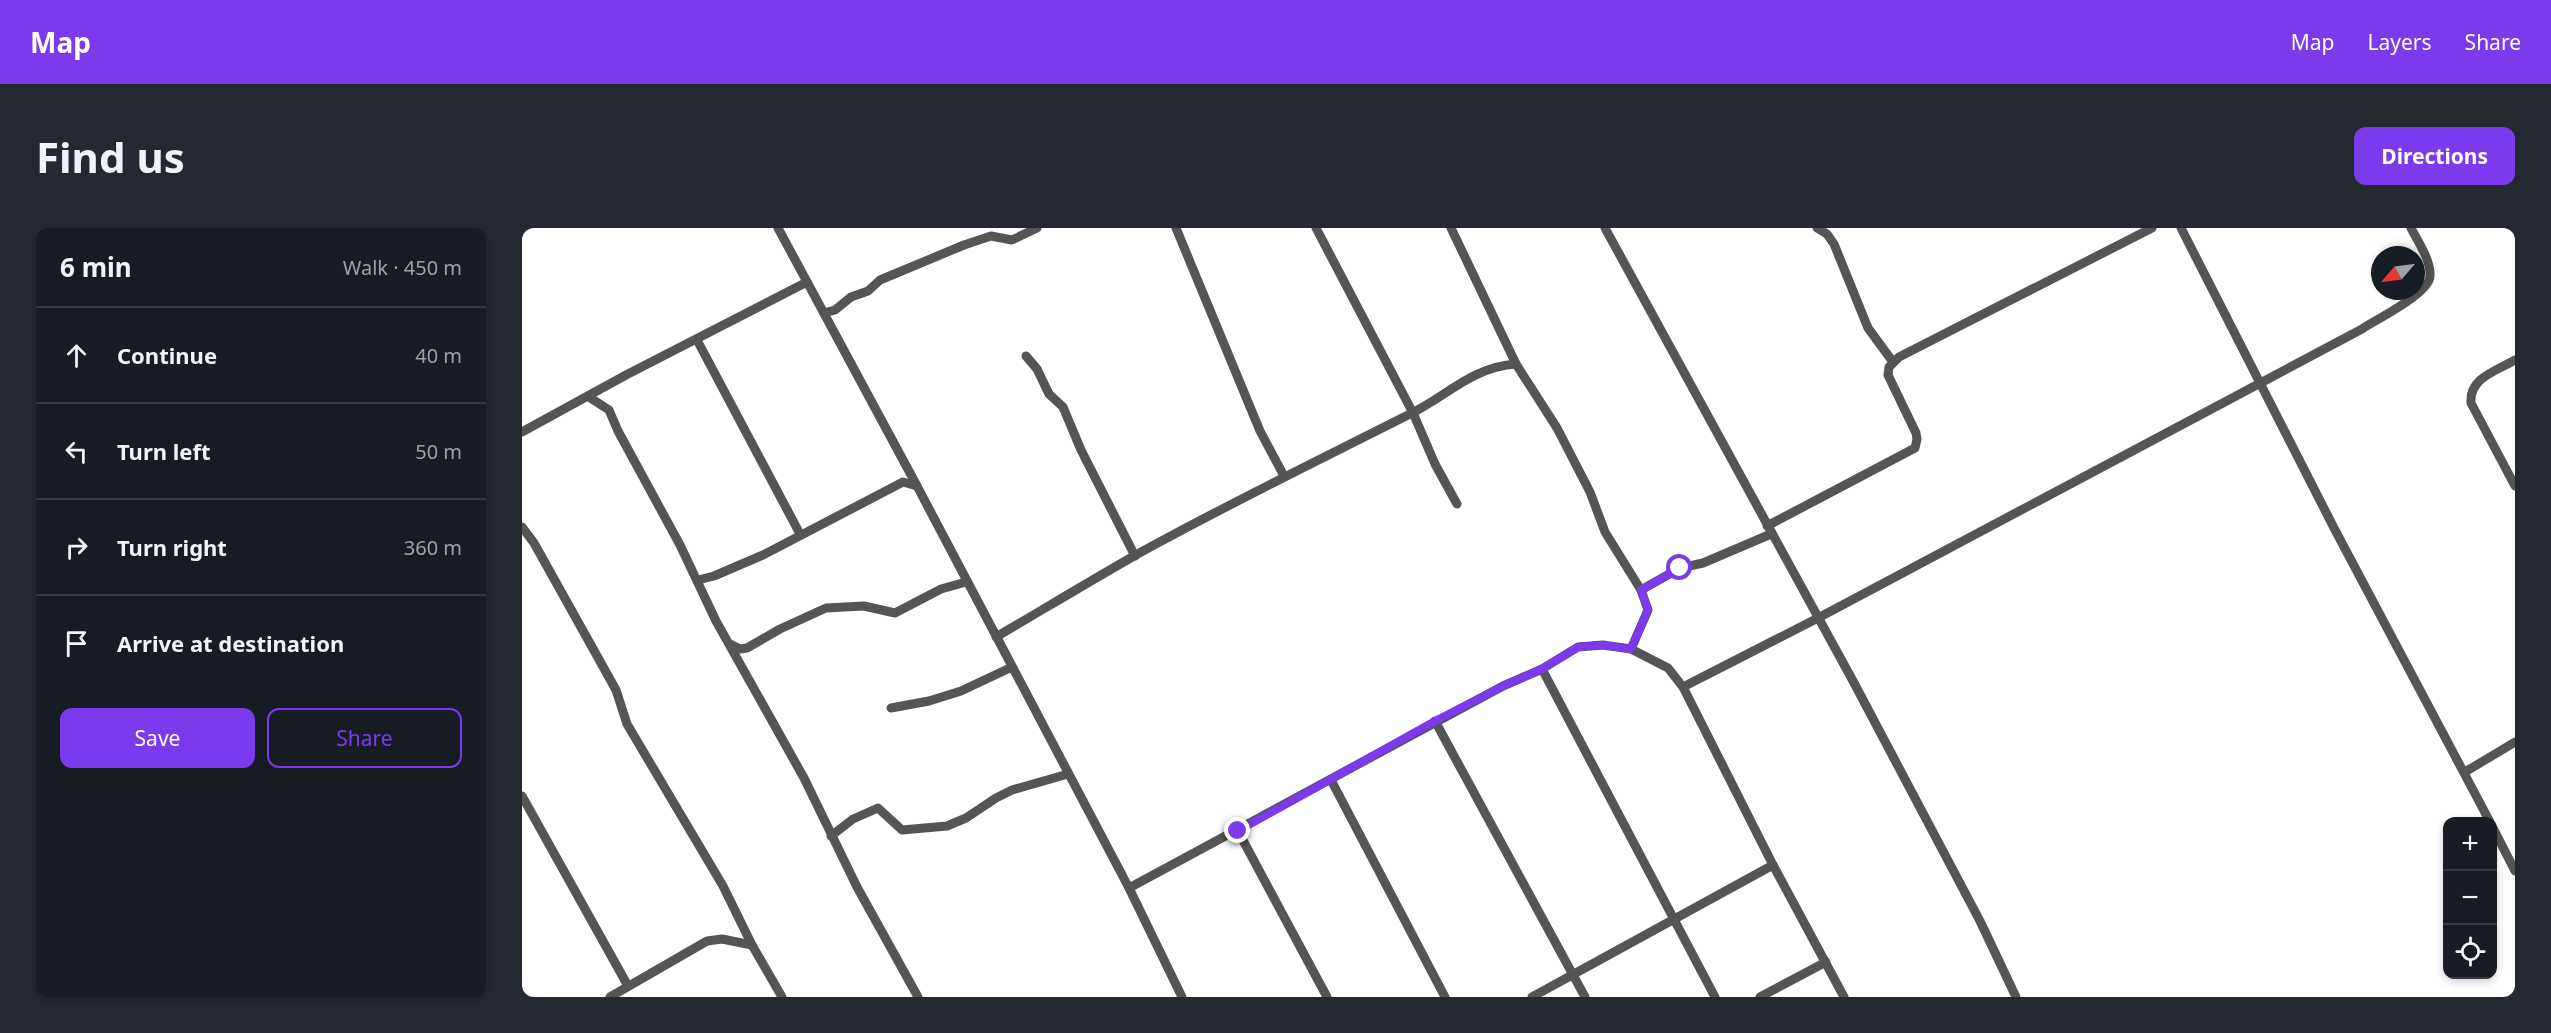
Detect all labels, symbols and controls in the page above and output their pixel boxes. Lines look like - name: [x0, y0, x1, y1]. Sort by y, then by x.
- text: Map: [30, 23, 91, 61]
- text: Map: [2291, 28, 2335, 56]
- text: Layers: [2368, 28, 2432, 56]
- text: Share: [2465, 28, 2521, 56]
- button: Directions: [2354, 127, 2515, 185]
- text: Find us: [36, 128, 185, 185]
- north arrow: [2371, 246, 2425, 300]
- text: 6 min: [60, 249, 132, 285]
- text: Walk · 450 m: [343, 254, 462, 281]
- icon: ahead: [60, 339, 93, 372]
- text: Continue: [117, 340, 217, 370]
- text: 40 m: [415, 342, 462, 369]
- icon: left: [60, 435, 93, 468]
- text: Turn left: [117, 436, 211, 466]
- text: 50 m: [415, 438, 462, 465]
- icon: right: [60, 531, 93, 564]
- text: Turn right: [117, 532, 227, 562]
- text: 360 m: [404, 534, 462, 561]
- route start: [1666, 554, 1692, 580]
- icon: arrive: [60, 627, 93, 660]
- text: Arrive at destination: [117, 628, 344, 658]
- button: Save: [60, 708, 255, 768]
- button: Share: [267, 708, 462, 768]
- route end: [1224, 817, 1250, 843]
- map controls: [2443, 817, 2497, 979]
- button: +: [2443, 817, 2497, 871]
- button: −: [2443, 871, 2497, 925]
- button: locate: [2443, 925, 2497, 979]

